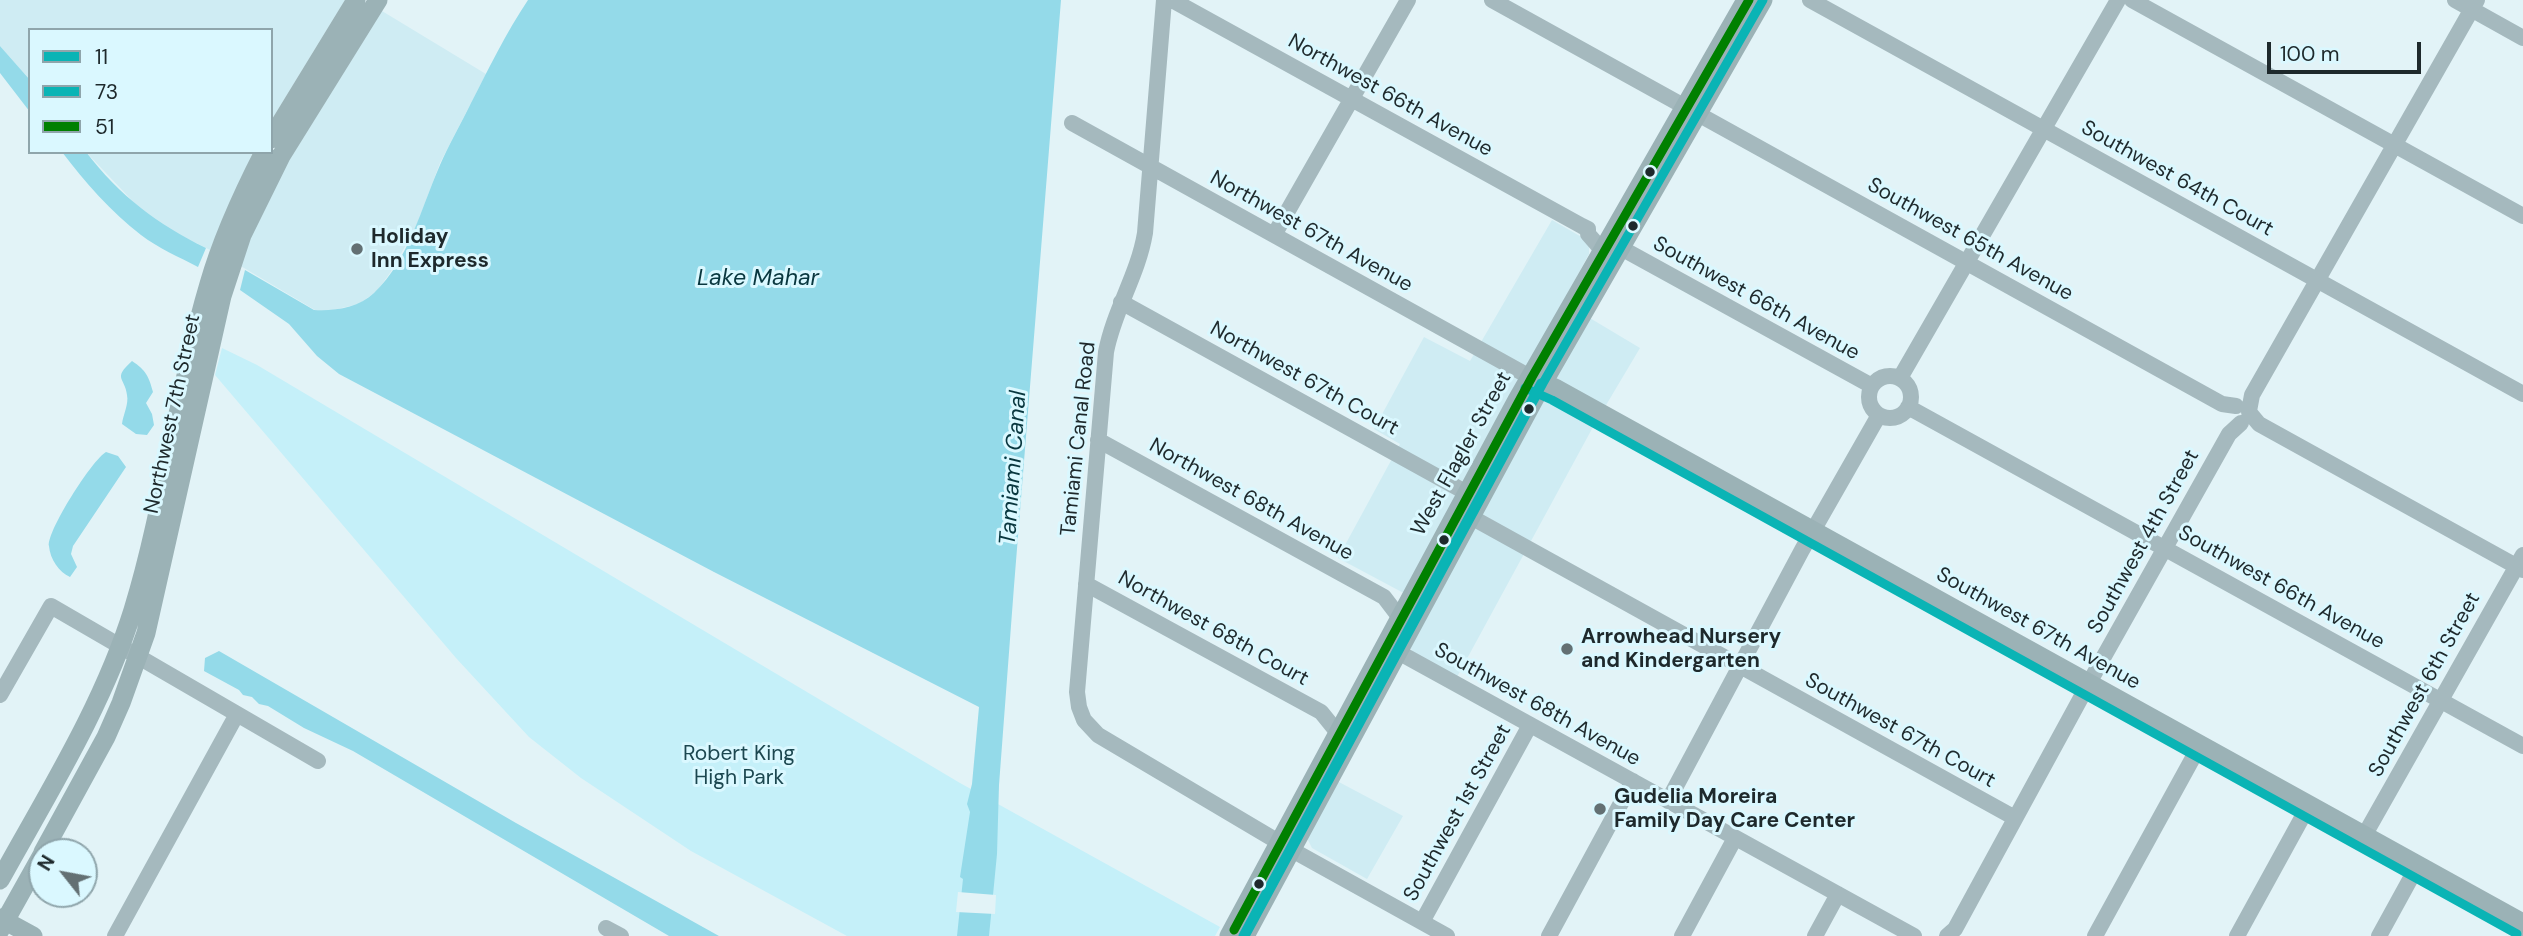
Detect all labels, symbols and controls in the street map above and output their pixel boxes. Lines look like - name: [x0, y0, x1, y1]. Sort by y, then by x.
- legend: [28, 28, 273, 154]
- scale bar: [2271, 28, 2425, 72]
- street label: Northwest 66th Avenue: [1283, 29, 1497, 163]
- text: 100 m: [2280, 40, 2340, 68]
- text: 11: [95, 43, 108, 71]
- text: 73: [95, 78, 118, 106]
- text: 51: [95, 113, 114, 141]
- street label: Southwest 64th Court: [2077, 116, 2277, 242]
- unlabelled marker: [1643, 165, 1657, 179]
- street label: Northwest 67th Avenue: [1205, 166, 1417, 298]
- street label: Southwest 65th Avenue: [1863, 173, 2077, 307]
- unlabelled marker: [1626, 219, 1640, 233]
- place label: Holiday Inn Express: [371, 224, 489, 274]
- street label: Southwest 66th Avenue: [1648, 232, 1864, 366]
- marker: Holiday Inn Express: [349, 241, 365, 257]
- water label: Lake Mahar: [697, 265, 819, 293]
- street label: Northwest 7th Street: [140, 312, 206, 516]
- street label: Northwest 67th Court: [1205, 317, 1403, 441]
- street label: Tamiami Canal Road: [1056, 341, 1102, 537]
- street label: West Flagler Street: [1406, 368, 1518, 540]
- water label: Tamiami Canal: [995, 390, 1033, 546]
- unlabelled marker: [1522, 402, 1536, 416]
- street label: Northwest 68th Avenue: [1144, 433, 1358, 567]
- street label: Southwest 4th Street: [2083, 446, 2205, 638]
- street label: Southwest 66th Avenue: [2173, 521, 2389, 655]
- unlabelled marker: [1437, 533, 1451, 547]
- street label: Southwest 67th Avenue: [1932, 562, 2144, 696]
- street label: Northwest 68th Court: [1113, 566, 1313, 692]
- street label: Southwest 6th Street: [2364, 588, 2486, 782]
- place label: Arrowhead Nursery and Kindergarten: [1581, 624, 1781, 674]
- street label: Southwest 68th Avenue: [1430, 638, 1644, 772]
- marker: Arrowhead Nursery and Kindergarten: [1559, 641, 1575, 657]
- street label: Southwest 67th Court: [1800, 668, 2000, 794]
- street label: Southwest 1st Street: [1399, 720, 1517, 906]
- park label: Robert King High Park: [683, 741, 795, 791]
- place label: Gudelia Moreira Family Day Care Center: [1614, 784, 1855, 834]
- marker: Gudelia Moreira Family Day Care Center: [1592, 801, 1608, 817]
- north arrow: [28, 838, 98, 908]
- text: N: [32, 851, 61, 875]
- unlabelled marker: [1252, 877, 1266, 891]

